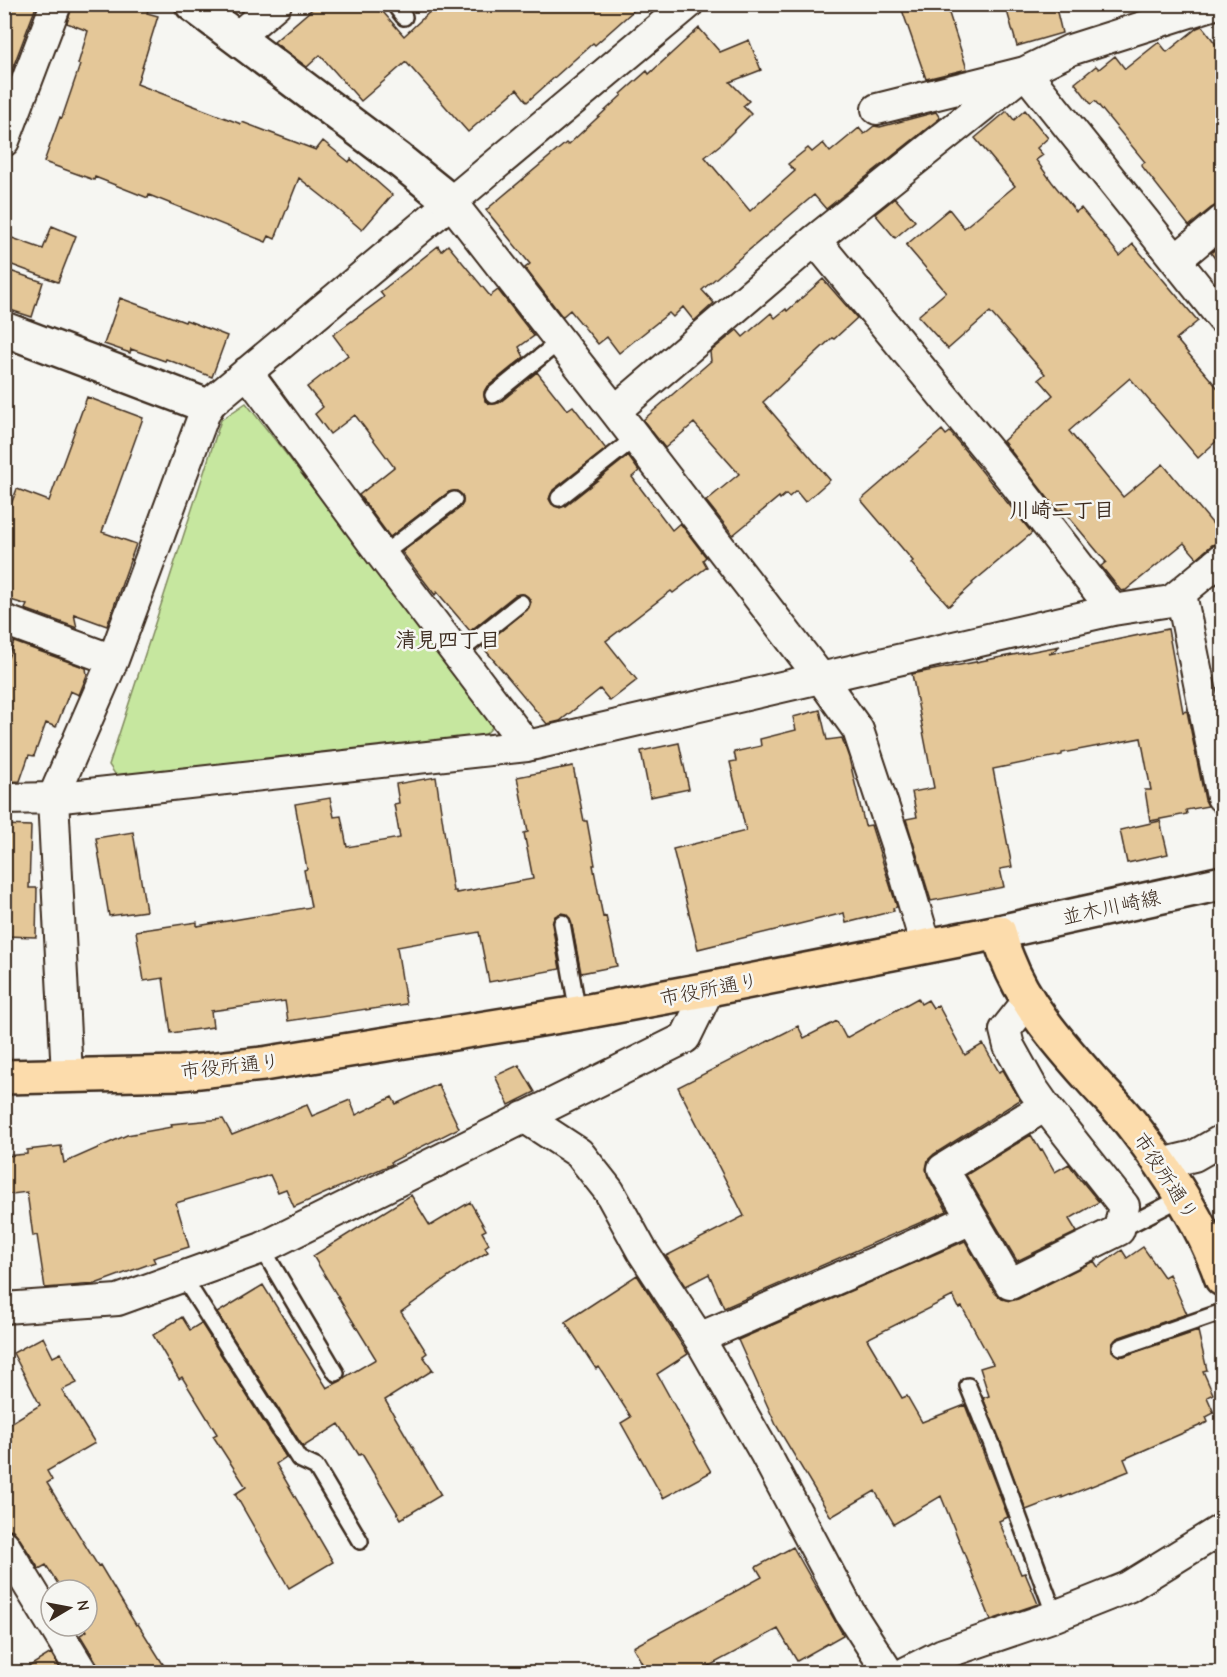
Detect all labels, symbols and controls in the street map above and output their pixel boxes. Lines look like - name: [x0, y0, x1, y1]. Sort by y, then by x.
- district label: 川崎二丁目: [1010, 498, 1115, 522]
- district label: 清見四丁目: [396, 628, 501, 652]
- street label: 並木川崎線: [1060, 886, 1162, 929]
- street label: 市役所通り: [658, 969, 760, 1010]
- street label: 市役所通り: [179, 1050, 281, 1083]
- street label: 市役所通り: [1129, 1128, 1202, 1224]
- north arrow: [39, 1578, 99, 1638]
- text: N: [73, 1599, 93, 1612]

